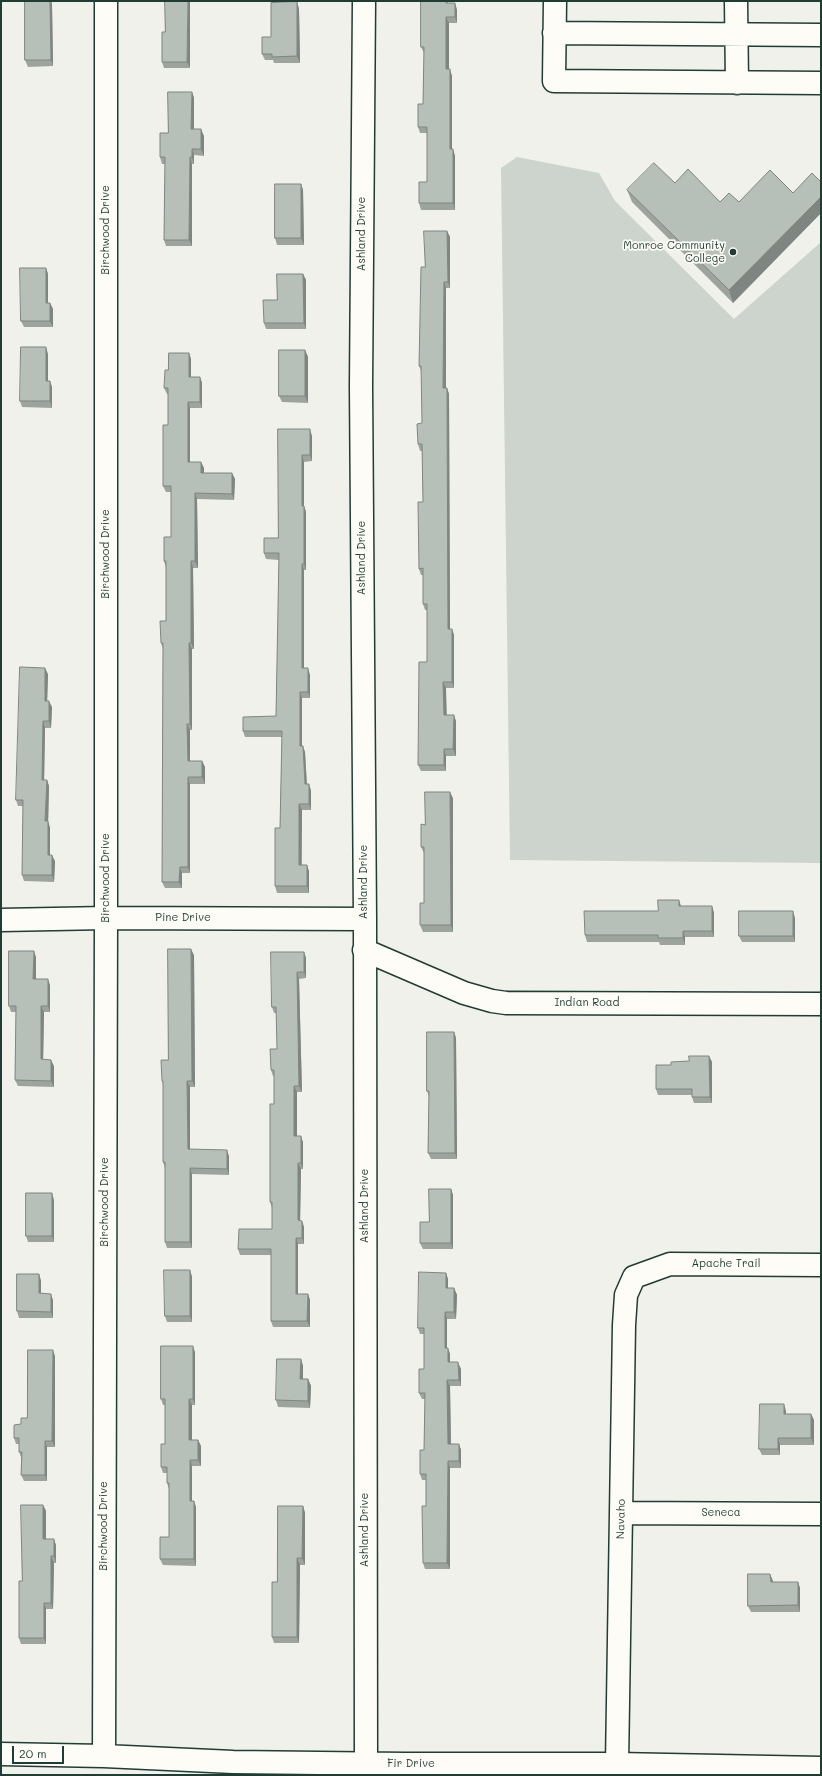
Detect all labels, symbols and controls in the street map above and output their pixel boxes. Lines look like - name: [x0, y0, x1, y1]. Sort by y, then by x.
- street label: Birchwood Drive: [99, 185, 113, 275]
- street label: Ashland Drive: [355, 197, 369, 271]
- place label: Monroe Community College: [623, 239, 725, 265]
- marker: Monroe Community College: [728, 247, 738, 257]
- street label: Birchwood Drive: [99, 509, 113, 599]
- street label: Ashland Drive: [355, 521, 369, 595]
- street label: Birchwood Drive: [99, 833, 113, 923]
- street label: Ashland Drive: [357, 845, 371, 919]
- street label: Pine Drive: [155, 911, 211, 925]
- street label: Indian Road: [554, 996, 620, 1010]
- street label: Birchwood Drive: [98, 1157, 112, 1247]
- street label: Ashland Drive: [358, 1169, 372, 1243]
- street label: Apache Trail: [692, 1257, 760, 1271]
- street label: Birchwood Drive: [97, 1481, 111, 1571]
- street label: Ashland Drive: [358, 1493, 372, 1567]
- street label: Navaho: [614, 1499, 628, 1539]
- street label: Seneca: [701, 1506, 741, 1520]
- scale bar: [14, 1738, 66, 1764]
- text: 20 m: [19, 1745, 47, 1761]
- street label: Fir Drive: [387, 1757, 435, 1771]

